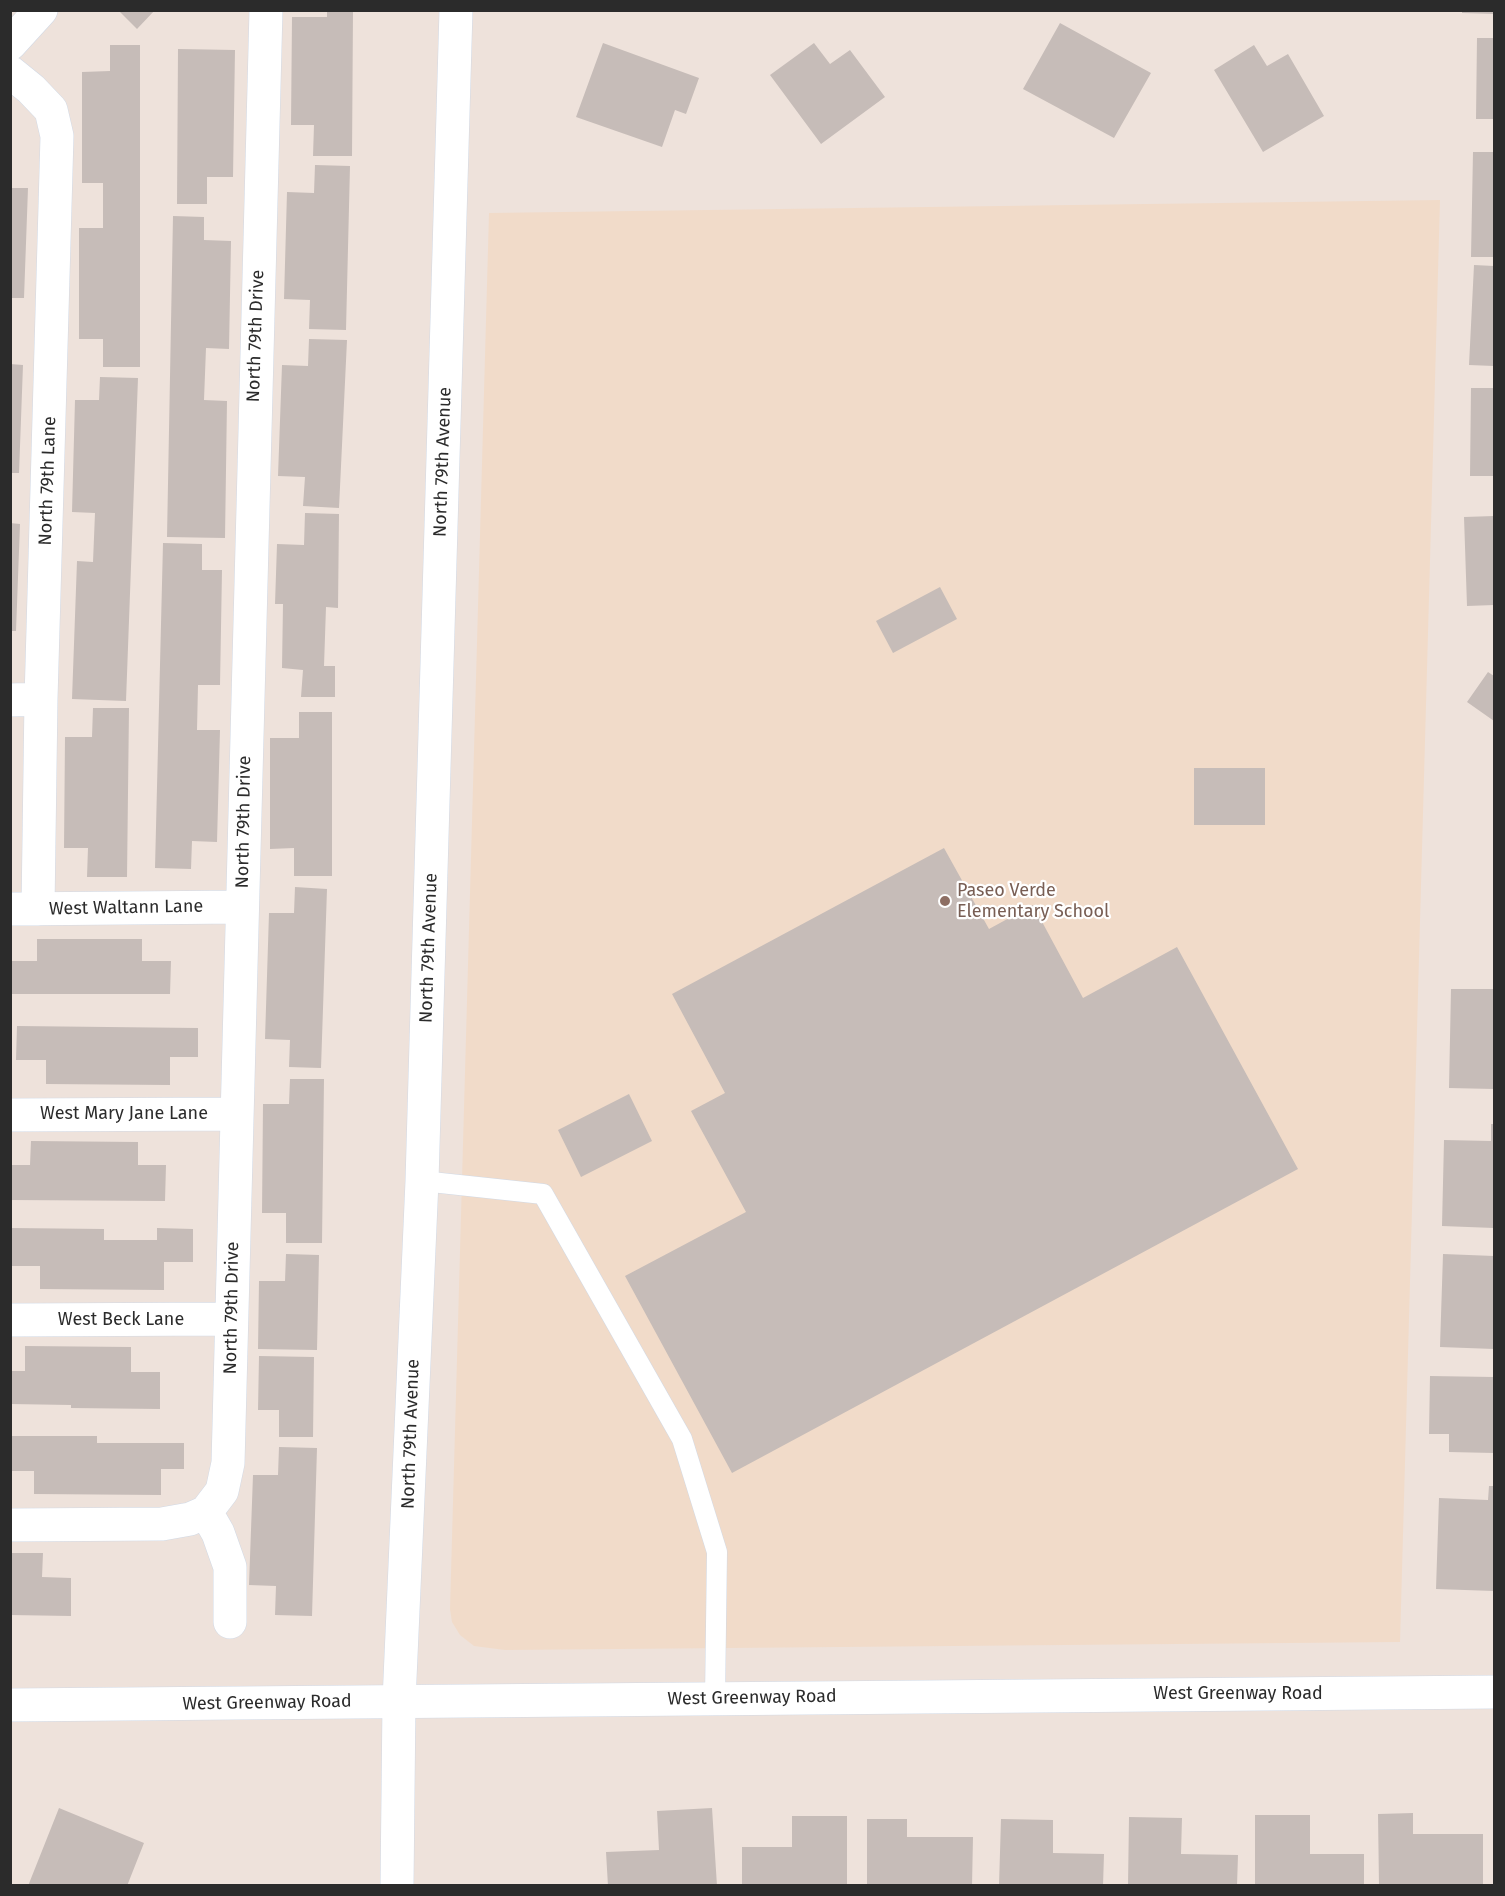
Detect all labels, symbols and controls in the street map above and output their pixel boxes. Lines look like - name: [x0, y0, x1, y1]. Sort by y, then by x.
- street label: North 79th Drive: [243, 269, 269, 403]
- street label: North 79th Avenue: [430, 387, 456, 537]
- street label: North 79th Lane: [35, 416, 61, 546]
- street label: North 79th Drive: [232, 755, 256, 889]
- street label: North 79th Avenue: [416, 873, 442, 1023]
- place label: Paseo Verde Elementary School: [957, 880, 1109, 922]
- marker: Paseo Verde Elementary School: [938, 894, 952, 908]
- street label: West Waltann Lane: [49, 896, 203, 920]
- street label: West Mary Jane Lane: [40, 1103, 208, 1125]
- street label: North 79th Drive: [220, 1241, 244, 1375]
- street label: West Beck Lane: [58, 1309, 184, 1331]
- street label: North 79th Avenue: [398, 1359, 424, 1509]
- street label: West Greenway Road: [1153, 1683, 1323, 1705]
- street label: West Greenway Road: [667, 1686, 837, 1710]
- street label: West Greenway Road: [182, 1691, 352, 1715]

